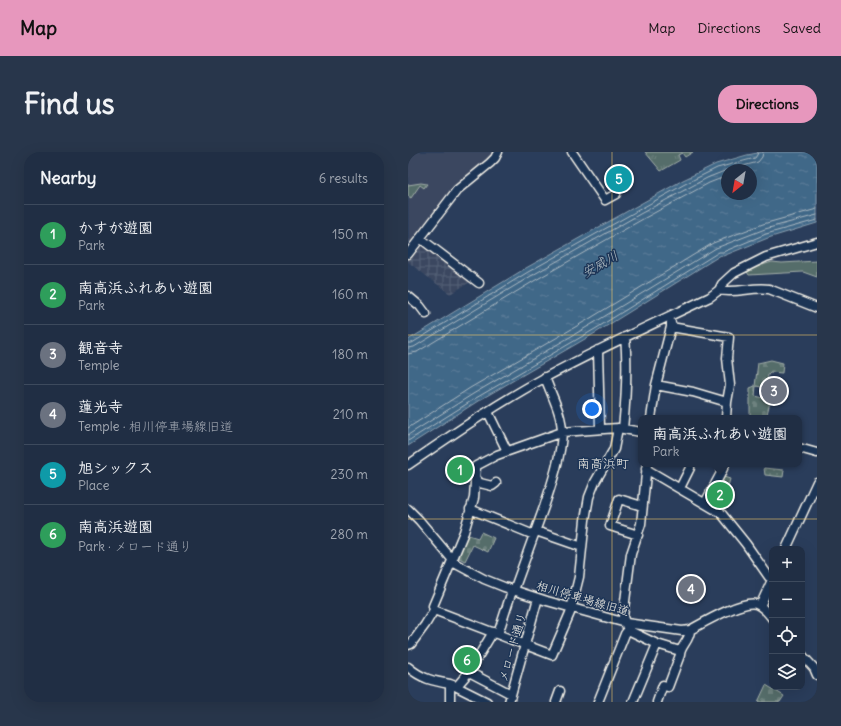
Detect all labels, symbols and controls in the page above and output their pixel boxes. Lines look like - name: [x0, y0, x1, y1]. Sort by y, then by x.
- text: Map: [20, 16, 57, 40]
- text: Map: [648, 19, 675, 37]
- text: Directions: [697, 19, 761, 37]
- text: Saved: [783, 19, 821, 37]
- button: Directions: [718, 85, 817, 123]
- text: Find us: [24, 86, 115, 122]
- pin: 5: [606, 164, 632, 194]
- north arrow: [721, 164, 757, 200]
- text: Nearby: [40, 167, 96, 189]
- text: 6 results: [319, 170, 368, 187]
- text: かすが遊園: [78, 218, 153, 237]
- text: 1: [50, 226, 56, 243]
- text: 150 m: [332, 226, 368, 243]
- text: Park: [78, 237, 105, 254]
- water label: 安威川: [579, 247, 621, 281]
- text: 南高浜ふれあい遊園: [78, 278, 213, 297]
- text: 2: [49, 286, 57, 303]
- text: 160 m: [332, 286, 368, 303]
- text: Park: [78, 297, 105, 314]
- text: 観音寺: [78, 338, 123, 357]
- text: 3: [49, 346, 57, 363]
- text: 180 m: [332, 346, 368, 363]
- text: Temple: [78, 357, 120, 374]
- pin: 3: [761, 376, 787, 406]
- text: 蓮光寺: [78, 397, 123, 416]
- your location: [582, 399, 602, 419]
- text: 4: [49, 406, 57, 423]
- text: 210 m: [333, 406, 368, 423]
- popup: [638, 415, 802, 467]
- text: Temple · 相川停車場線旧道: [78, 418, 233, 435]
- text: 南高浜ふれあい遊園: [652, 424, 788, 443]
- text: Park: [652, 443, 679, 460]
- pin: 1: [447, 455, 473, 485]
- district label: 南高浜町: [577, 455, 629, 472]
- text: 旭シックス: [78, 458, 153, 477]
- text: 5: [49, 466, 57, 483]
- text: 230 m: [330, 466, 368, 483]
- text: Place: [78, 477, 109, 494]
- pin: 2: [707, 480, 733, 510]
- text: 南高浜遊園: [78, 517, 153, 536]
- text: 6: [49, 526, 57, 543]
- text: 280 m: [330, 526, 368, 543]
- text: Park · メロード通り: [78, 538, 192, 555]
- map controls: [769, 546, 805, 690]
- button: +: [769, 546, 805, 582]
- pin: 4: [678, 574, 704, 604]
- street label: 相川停車場線旧道: [535, 578, 631, 618]
- button: −: [769, 582, 805, 618]
- street label: メロード通り: [495, 610, 529, 684]
- button: locate: [769, 618, 805, 654]
- pin: 6: [454, 645, 480, 675]
- button: layers: [769, 654, 805, 690]

